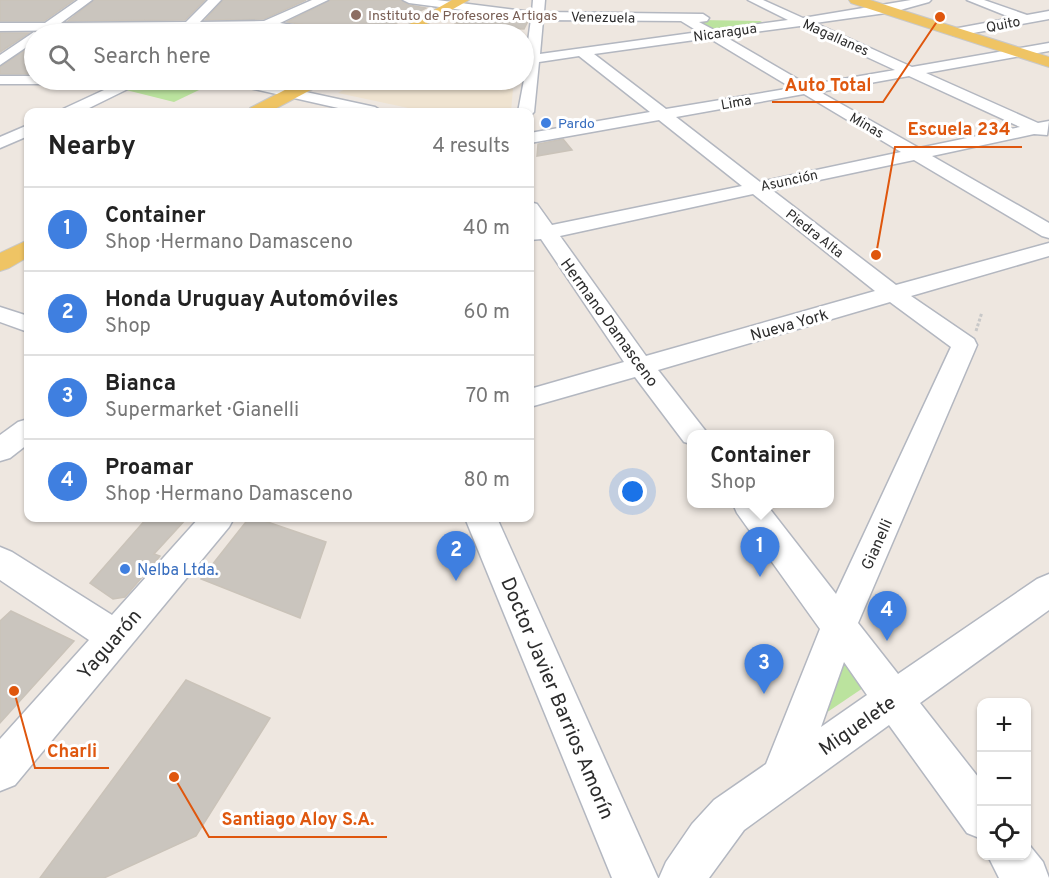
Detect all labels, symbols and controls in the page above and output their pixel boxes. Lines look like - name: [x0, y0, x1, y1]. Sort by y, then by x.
- marker: Instituto de Profesores Artigas: [349, 8, 363, 22]
- place label: Instituto de Profesores Artigas: [368, 8, 558, 25]
- street label: Venezuela: [571, 9, 635, 28]
- street label: Quito: [985, 14, 1022, 37]
- street label: Magallanes: [800, 16, 871, 61]
- street label: Nicaragua: [692, 21, 758, 46]
- search box: [24, 24, 534, 90]
- icon: search: [45, 41, 78, 74]
- text: Search here: [93, 44, 211, 71]
- callout: Auto Total: [772, 66, 883, 102]
- text: Auto Total: [785, 75, 871, 98]
- street label: Lima: [720, 92, 753, 115]
- street label: Minas: [846, 110, 886, 143]
- callout: Escuela 234: [895, 111, 1022, 147]
- marker: Pardo: [539, 116, 553, 130]
- place label: Pardo: [558, 116, 595, 133]
- text: Escuela 234: [908, 119, 1010, 142]
- text: Nearby: [48, 131, 136, 164]
- text: 4 results: [433, 134, 510, 160]
- street label: Asunción: [759, 167, 820, 196]
- text: Container: [105, 203, 206, 230]
- street label: Piedra Alta: [782, 206, 846, 262]
- text: 1: [64, 216, 72, 242]
- text: 40 m: [463, 216, 510, 242]
- text: Shop · Hermano Damasceno: [105, 230, 353, 256]
- street label: Hermano Damasceno: [555, 255, 662, 391]
- text: Honda Uruguay Automóviles: [105, 287, 399, 314]
- text: 2: [61, 300, 74, 326]
- text: 60 m: [464, 300, 510, 326]
- street label: Nueva York: [748, 305, 831, 347]
- text: Shop: [105, 314, 151, 340]
- text: Bianca: [105, 371, 176, 398]
- text: 3: [62, 384, 74, 410]
- text: 70 m: [466, 384, 510, 410]
- text: Supermarket · Gianelli: [105, 398, 299, 424]
- popup: [687, 430, 834, 508]
- text: Container: [710, 443, 811, 470]
- text: Proamar: [105, 455, 193, 482]
- text: 4: [61, 468, 74, 494]
- text: 80 m: [464, 468, 510, 494]
- text: Shop: [710, 470, 756, 496]
- your location: [618, 477, 647, 506]
- text: Shop · Hermano Damasceno: [105, 482, 353, 508]
- street label: Gianelli: [858, 516, 898, 574]
- pin: 1: [740, 528, 780, 577]
- pin: 2: [436, 532, 476, 581]
- place label: Nelba Ltda.: [137, 561, 218, 581]
- marker: Nelba Ltda.: [118, 562, 132, 576]
- street label: Doctor Javier Barrios Amorín: [493, 574, 619, 824]
- pin: 4: [868, 592, 906, 641]
- street label: Yaguarón: [73, 605, 148, 686]
- pin: 3: [744, 644, 783, 694]
- street label: Miguelete: [815, 691, 902, 763]
- map controls: [977, 698, 1031, 860]
- button: +: [977, 698, 1031, 752]
- callout: Charli: [35, 732, 109, 768]
- text: Charli: [47, 741, 97, 764]
- button: −: [977, 752, 1031, 806]
- callout: Santiago Aloy S.A.: [209, 801, 387, 837]
- button: locate: [977, 806, 1031, 860]
- text: Santiago Aloy S.A.: [222, 809, 374, 832]

